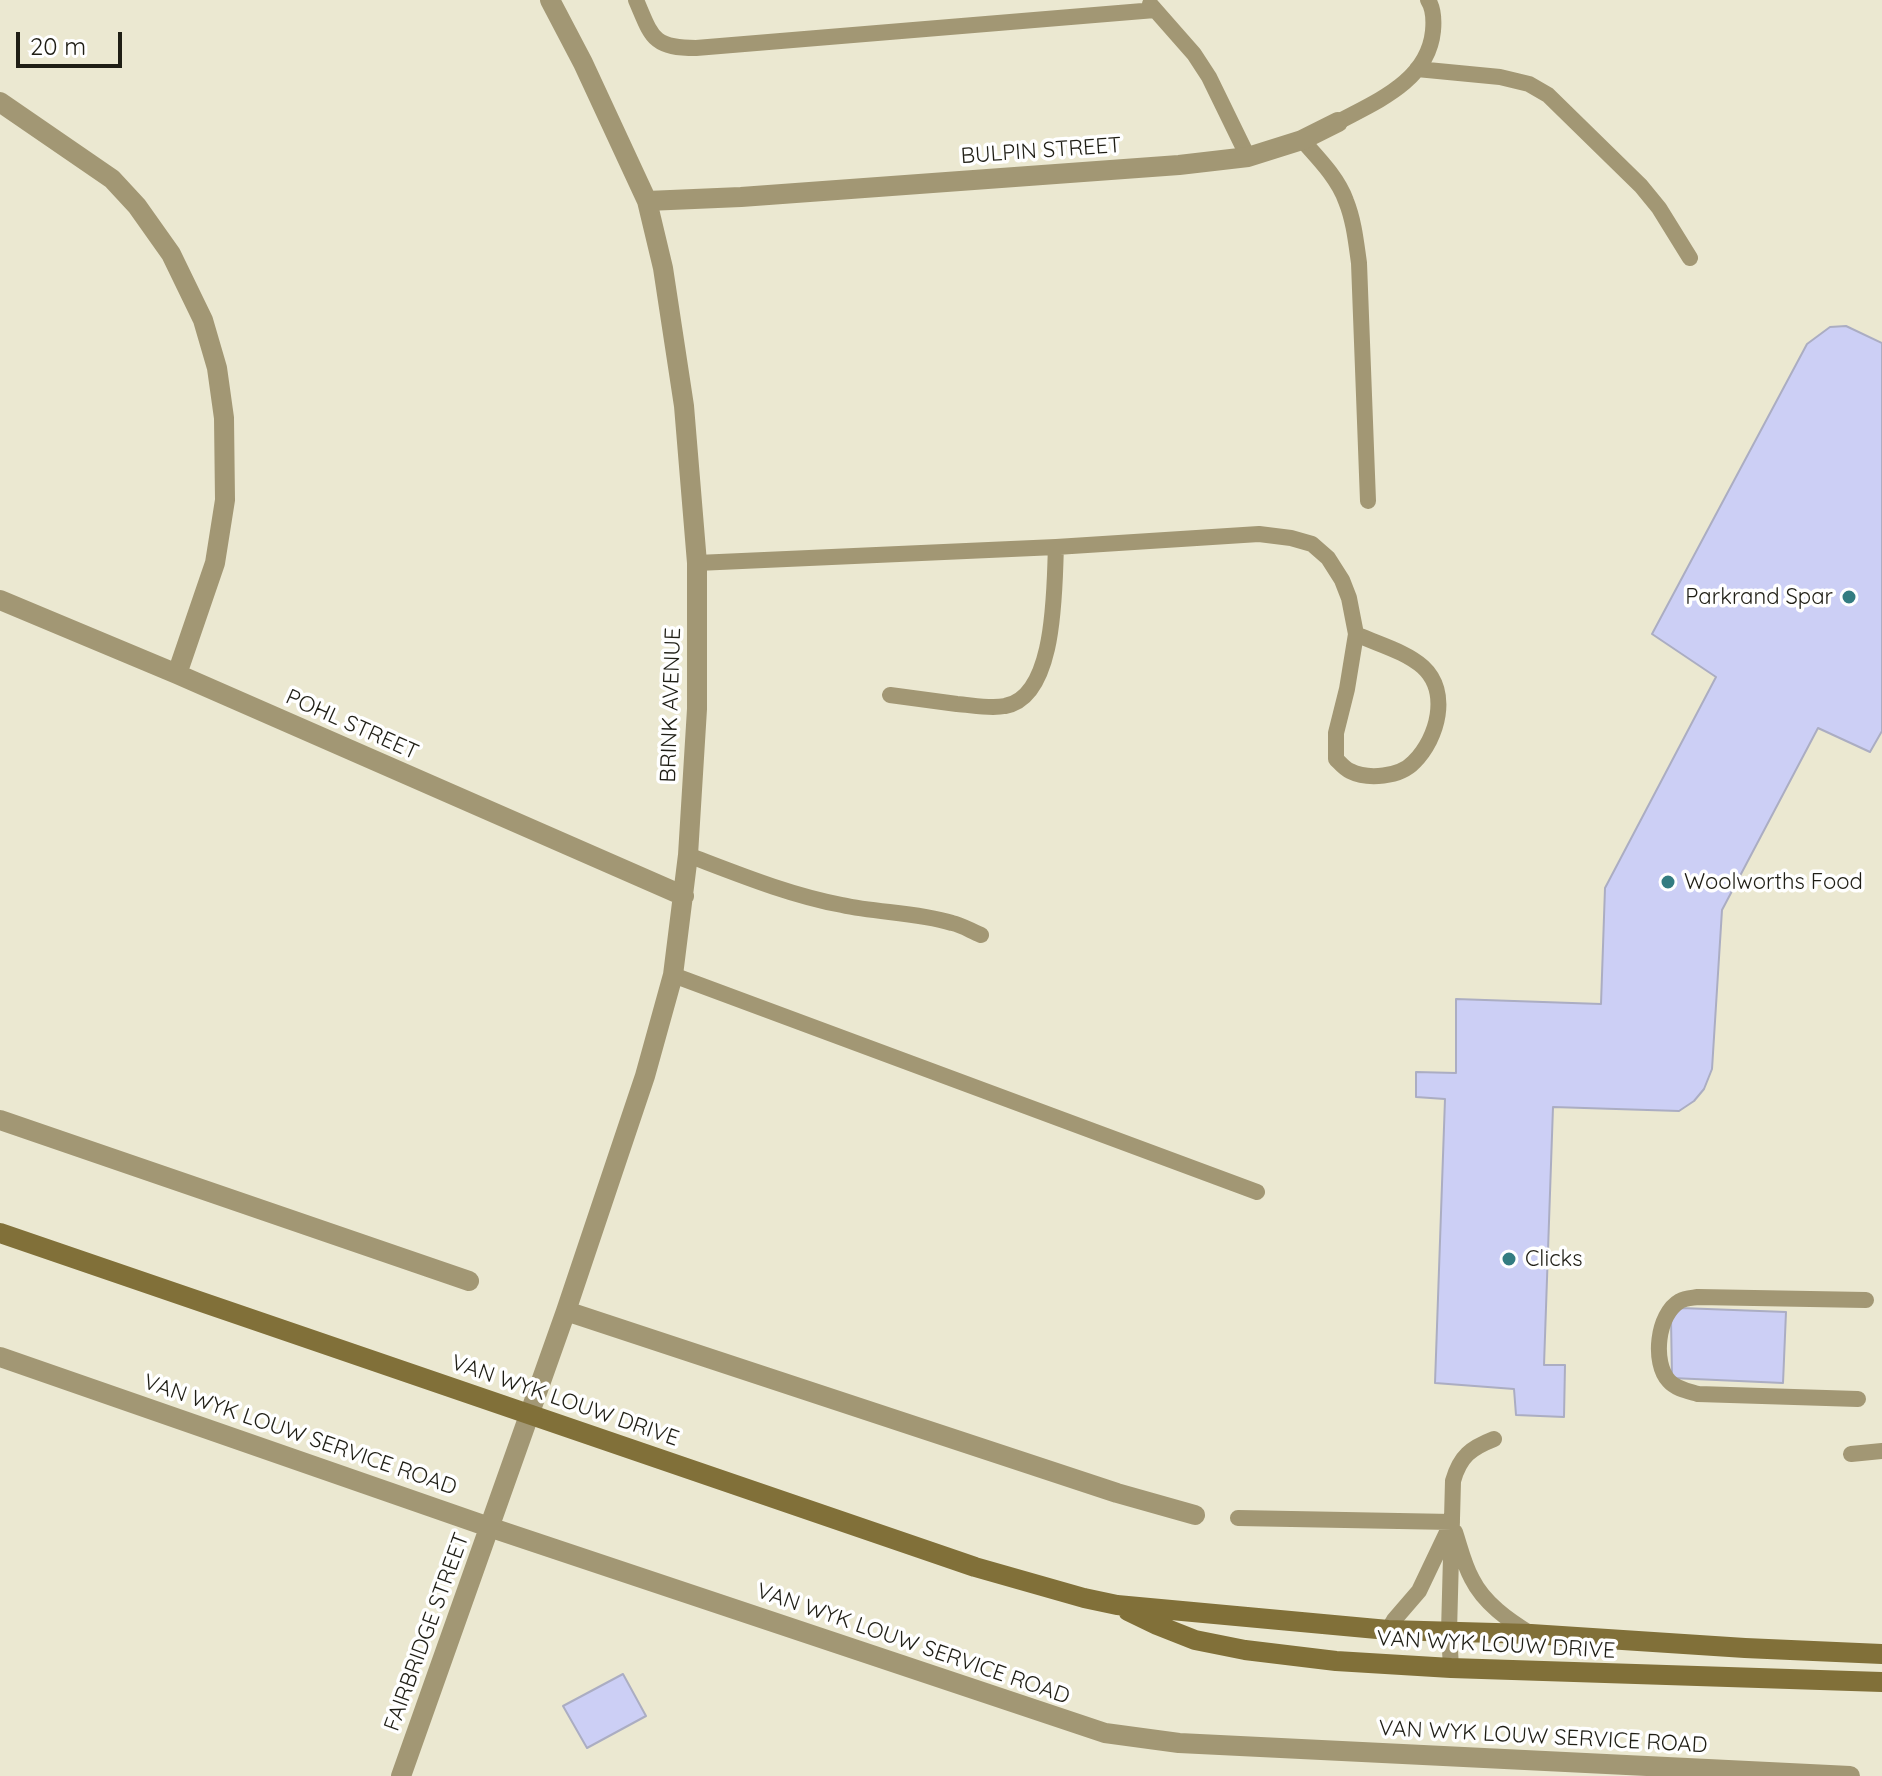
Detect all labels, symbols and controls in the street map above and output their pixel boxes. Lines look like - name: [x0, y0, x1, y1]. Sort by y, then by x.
- scale bar: [20, 16, 126, 66]
- text: 20 m: [30, 31, 86, 61]
- street label: BULPIN STREET: [960, 132, 1122, 170]
- place label: Parkrand Spar: [1685, 584, 1833, 610]
- marker: Parkrand Spar: [1840, 588, 1858, 606]
- street label: BRINK AVENUE: [655, 627, 687, 783]
- street label: POHL STREET: [282, 684, 422, 766]
- place label: Woolworths Food: [1684, 869, 1863, 895]
- marker: Woolworths Food: [1659, 873, 1677, 891]
- place label: Clicks: [1525, 1246, 1583, 1272]
- marker: Clicks: [1500, 1250, 1518, 1268]
- street label: VAN WYK LOUW DRIVE: [448, 1350, 682, 1452]
- street label: VAN WYK LOUW SERVICE ROAD: [140, 1369, 460, 1501]
- street label: FAIRBRIDGE STREET: [379, 1529, 475, 1735]
- street label: VAN WYK LOUW SERVICE ROAD: [753, 1578, 1073, 1710]
- street label: VAN WYK LOUW DRIVE: [1376, 1626, 1616, 1664]
- street label: VAN WYK LOUW SERVICE ROAD: [1378, 1715, 1708, 1759]

